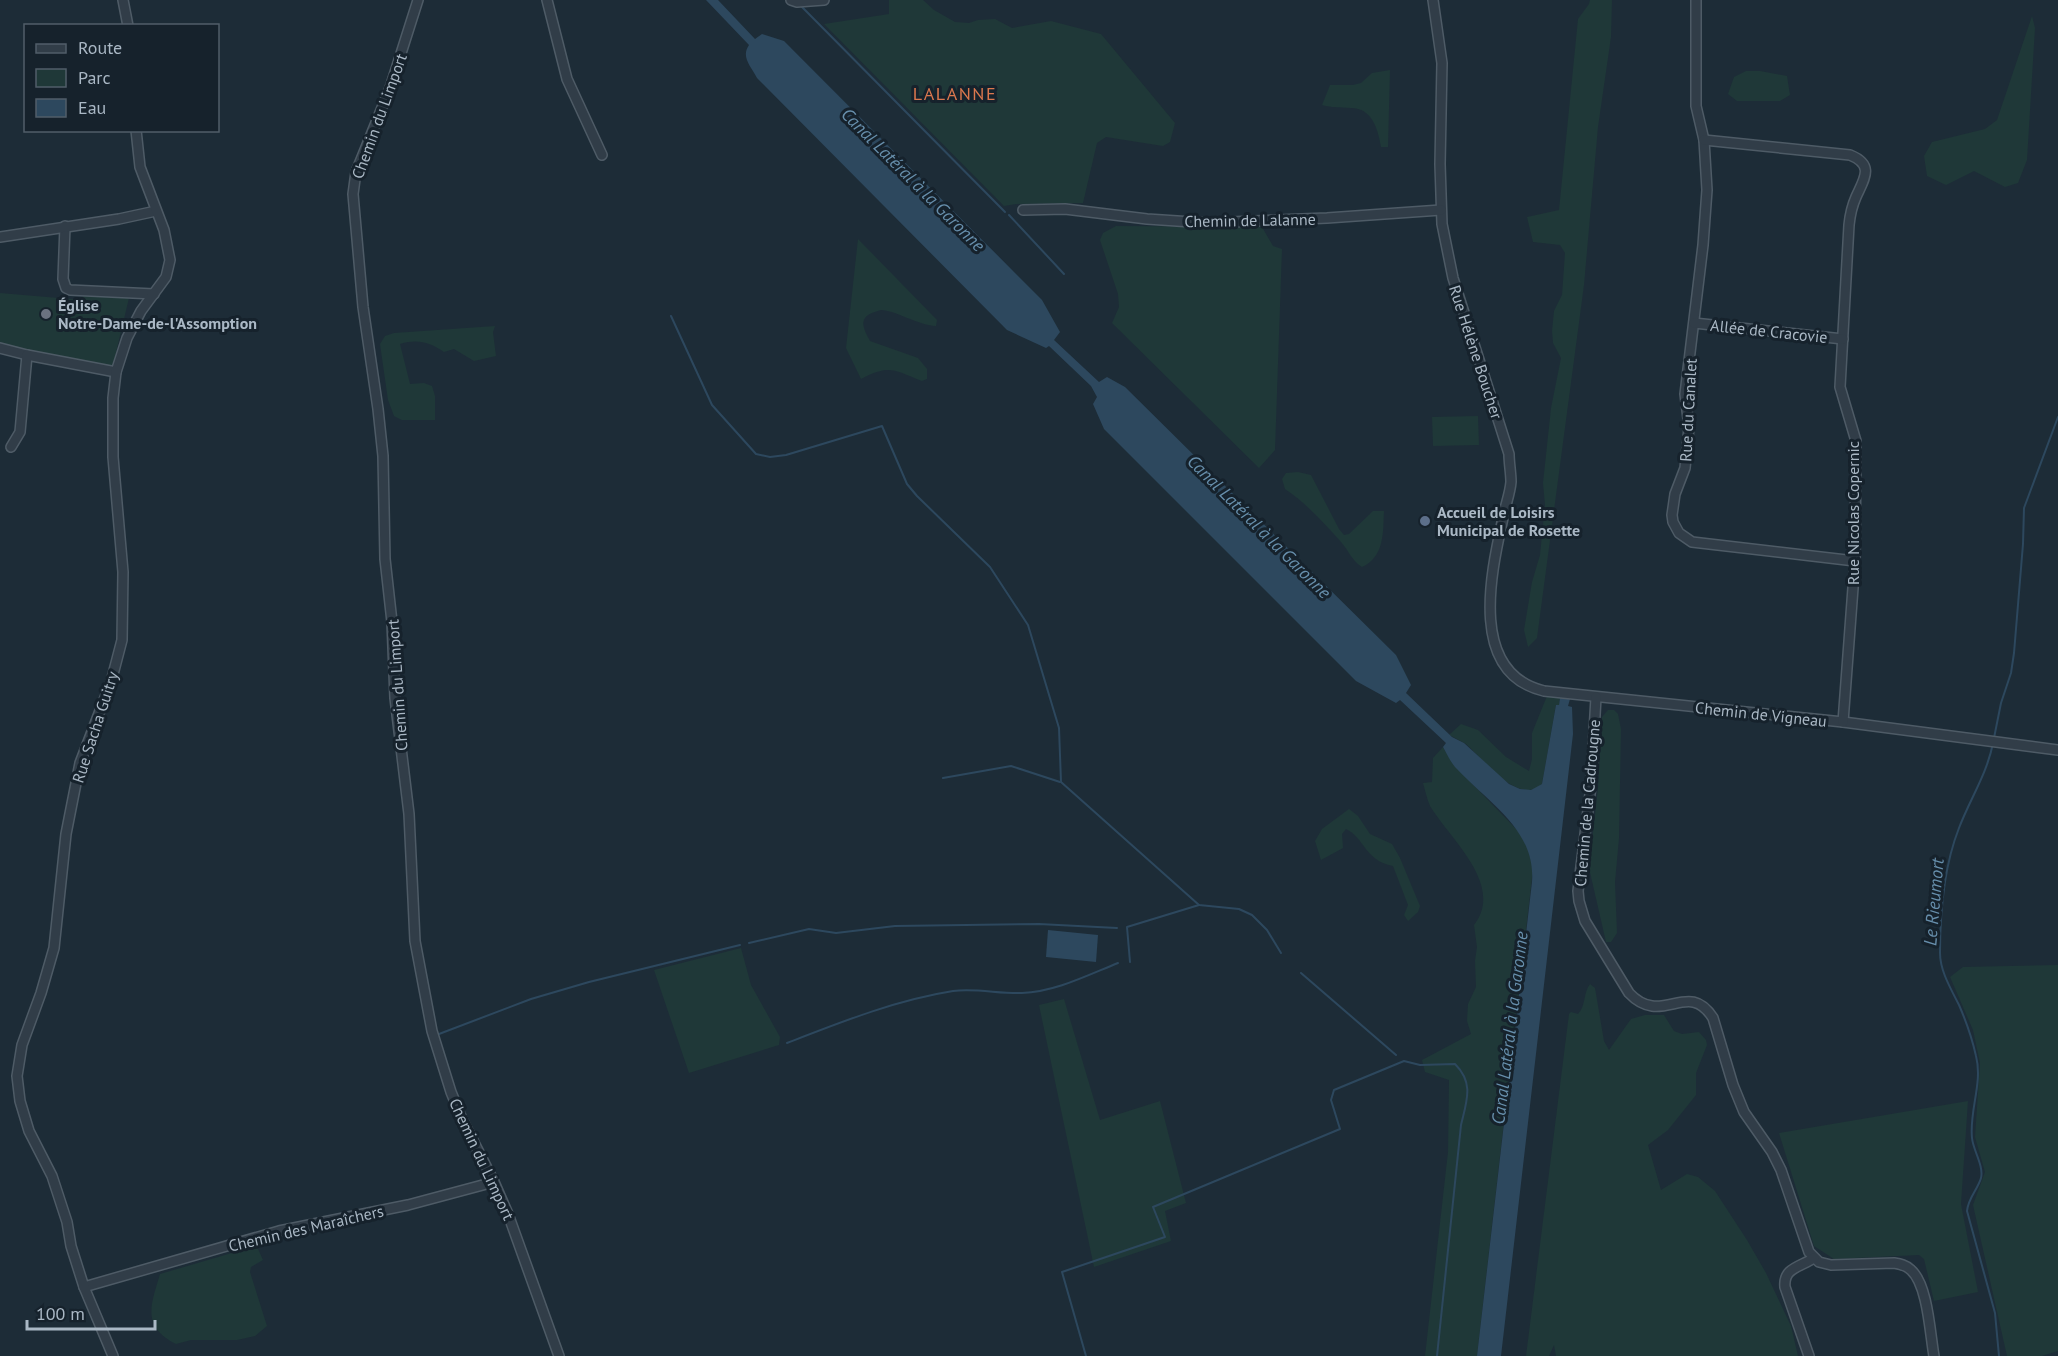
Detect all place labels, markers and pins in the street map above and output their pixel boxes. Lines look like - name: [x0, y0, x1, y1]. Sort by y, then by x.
- place label: Église Notre-Dame-de-l'Assomption: [58, 295, 257, 333]
- marker: Église Notre-Dame-de-l'Assomption: [39, 307, 53, 321]
- place label: Accueil de Loisirs Municipal de Rosette: [1437, 502, 1580, 540]
- marker: Accueil de Loisirs Municipal de Rosette: [1418, 514, 1432, 528]

